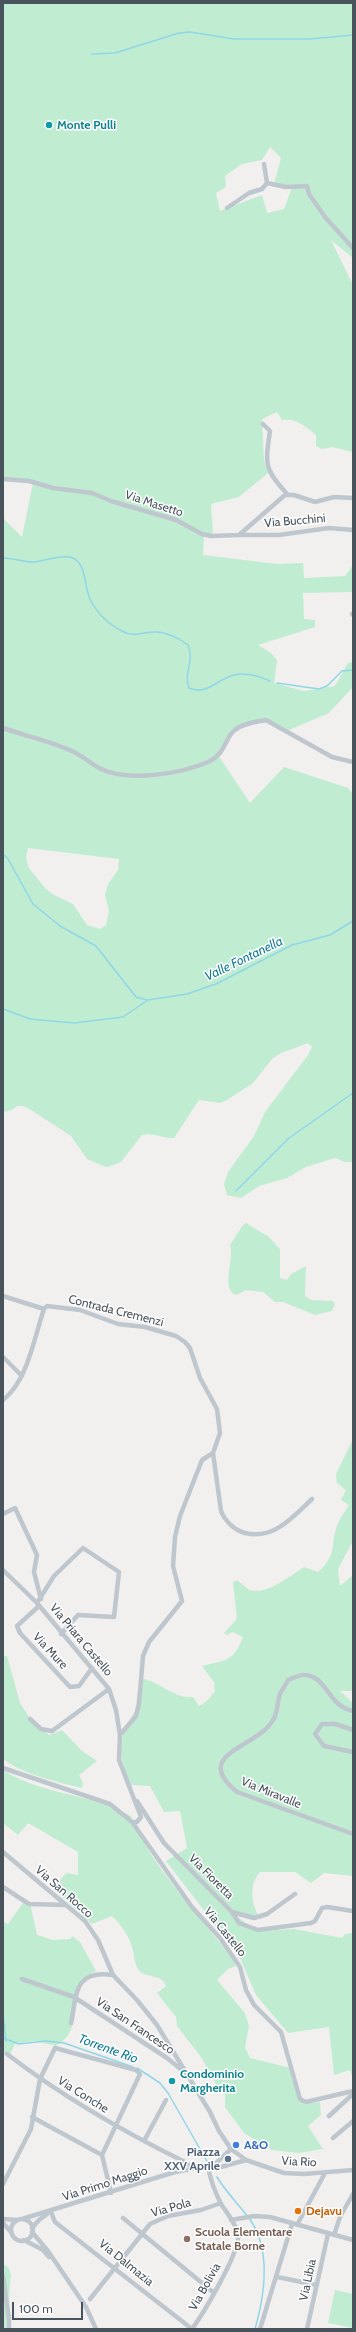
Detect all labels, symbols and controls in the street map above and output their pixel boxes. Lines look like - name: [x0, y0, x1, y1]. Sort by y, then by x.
- place label: Monte Pulli: [57, 118, 116, 132]
- marker: Monte Pulli: [44, 120, 54, 130]
- street label: Via Masetto: [123, 488, 185, 520]
- street label: Via Bucchini: [264, 511, 326, 531]
- water label: Valle Fontanella: [202, 933, 286, 985]
- street label: Contrada Cremenzi: [67, 1292, 165, 1330]
- street label: Via Priara Castello: [46, 1601, 116, 1679]
- street label: Via Mure: [30, 1630, 70, 1672]
- street label: Via Miravalle: [239, 1774, 303, 1812]
- street label: Via Fioretta: [185, 1851, 237, 1903]
- street label: Via San Rocco: [32, 1863, 96, 1921]
- street label: Via Castello: [201, 1904, 249, 1960]
- street label: Via San Francesco: [93, 1994, 177, 2058]
- water label: Torrente Rio: [76, 2031, 140, 2067]
- place label: Condominio Margherita: [180, 2067, 244, 2095]
- street label: Via Conche: [55, 2074, 111, 2116]
- marker: Condominio Margherita: [167, 2076, 177, 2086]
- place label: A&O: [244, 2138, 268, 2152]
- marker: A&O: [231, 2140, 241, 2150]
- place label: Piazza XXV Aprile: [164, 2145, 220, 2173]
- marker: Piazza XXV Aprile: [223, 2154, 233, 2164]
- street label: Via Rio: [281, 2154, 317, 2170]
- street label: Via Primo Maggio: [61, 2163, 149, 2205]
- street label: Via Pola: [149, 2195, 193, 2221]
- place label: Dejavu: [306, 2204, 342, 2218]
- marker: Dejavu: [293, 2206, 303, 2216]
- place label: Scuola Elementare Statale Borne: [195, 2225, 292, 2253]
- marker: Scuola Elementare Statale Borne: [182, 2234, 192, 2244]
- street label: Via Dalmazia: [96, 2237, 156, 2289]
- street label: Via Libia: [297, 2258, 319, 2302]
- street label: Via Bolivia: [186, 2261, 224, 2313]
- scale bar: [14, 2294, 85, 2320]
- text: 100 m: [19, 2301, 53, 2316]

